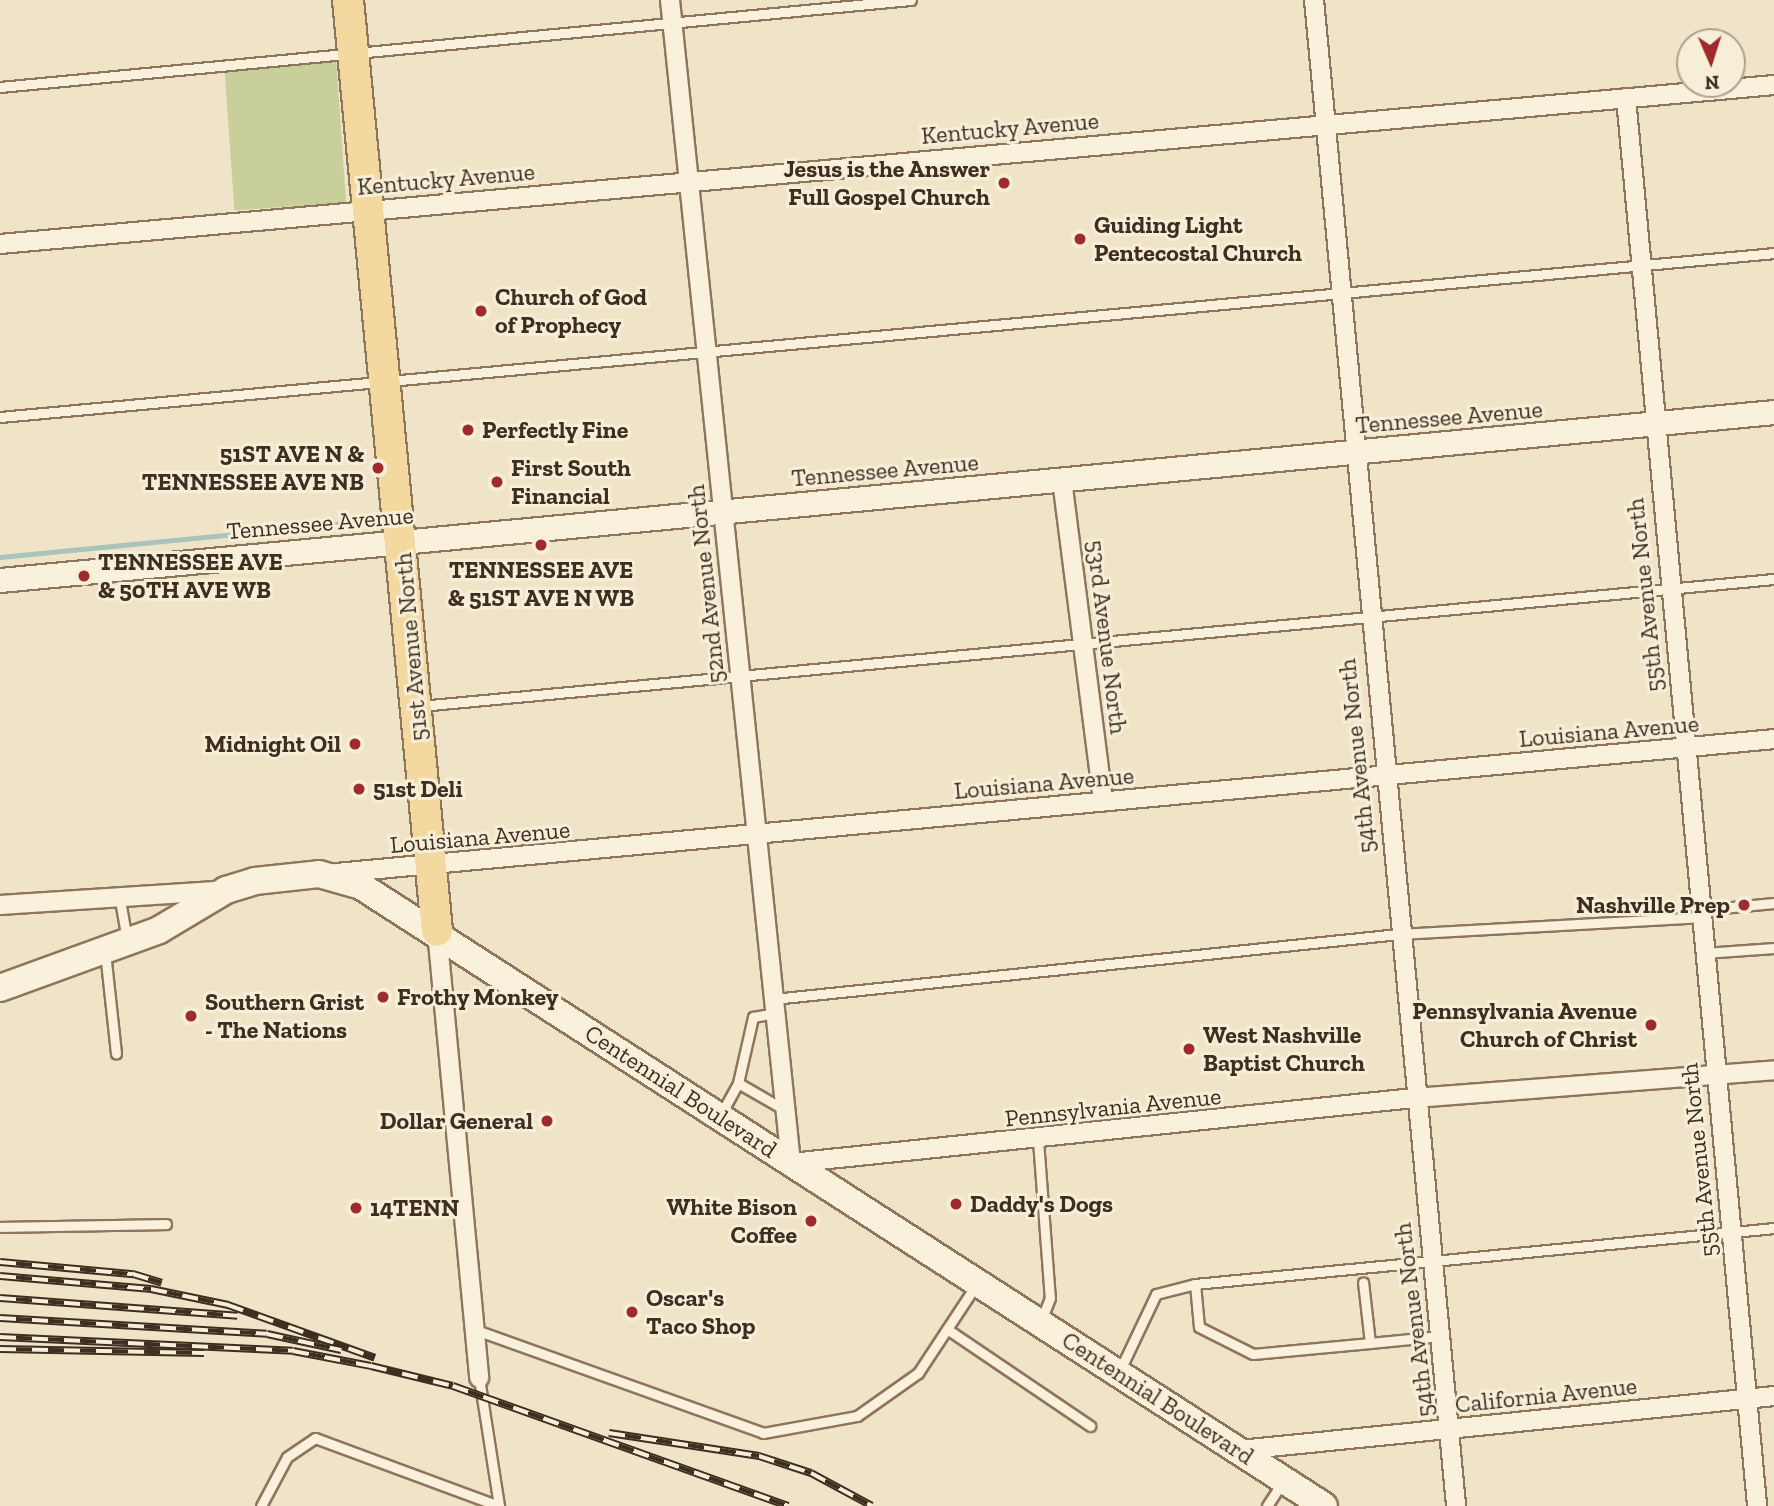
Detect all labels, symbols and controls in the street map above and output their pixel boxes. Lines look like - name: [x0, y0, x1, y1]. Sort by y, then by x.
- north arrow: [1676, 28, 1746, 98]
- text: N: [1704, 71, 1720, 94]
- street label: Kentucky Avenue: [919, 106, 1101, 150]
- place label: Jesus is the Answer Full Gospel Church: [783, 155, 990, 211]
- street label: Kentucky Avenue: [355, 157, 537, 201]
- marker: Jesus is the Answer Full Gospel Church: [996, 175, 1012, 191]
- place label: Guiding Light Pentecostal Church: [1094, 211, 1302, 267]
- marker: Guiding Light Pentecostal Church: [1072, 231, 1088, 247]
- place label: Church of God of Prophecy: [495, 283, 647, 339]
- marker: Church of God of Prophecy: [473, 303, 489, 319]
- street label: Tennessee Avenue: [1354, 394, 1544, 440]
- place label: Perfectly Fine: [482, 416, 629, 444]
- marker: Perfectly Fine: [460, 422, 476, 438]
- place label: 51ST AVE N & TENNESSEE AVE NB: [141, 440, 364, 496]
- street label: Tennessee Avenue: [790, 447, 980, 493]
- place label: First South Financial: [511, 454, 631, 510]
- marker: 51ST AVE N & TENNESSEE AVE NB: [370, 460, 386, 476]
- marker: First South Financial: [489, 474, 505, 490]
- street label: 52nd Avenue North: [681, 483, 731, 685]
- street label: 55th Avenue North: [1620, 496, 1670, 694]
- street label: Tennessee Avenue: [225, 500, 415, 546]
- marker: TENNESSEE AVE & 51ST AVE N WB: [533, 537, 549, 553]
- street label: 53rd Avenue North: [1081, 538, 1133, 736]
- place label: TENNESSEE AVE & 50TH AVE WB: [98, 548, 283, 604]
- street label: 51st Avenue North: [388, 551, 434, 743]
- place label: TENNESSEE AVE & 51ST AVE N WB: [447, 556, 635, 612]
- marker: TENNESSEE AVE & 50TH AVE WB: [76, 568, 92, 584]
- street label: 54th Avenue North: [1332, 657, 1382, 855]
- street label: Louisiana Avenue: [1517, 709, 1701, 753]
- place label: Midnight Oil: [205, 730, 341, 758]
- marker: Midnight Oil: [347, 736, 363, 752]
- street label: Louisiana Avenue: [952, 761, 1136, 805]
- place label: 51st Deli: [373, 775, 463, 803]
- marker: 51st Deli: [351, 781, 367, 797]
- street label: Louisiana Avenue: [388, 815, 572, 859]
- place label: Nashville Prep: [1576, 891, 1730, 919]
- marker: Nashville Prep: [1736, 897, 1752, 913]
- place label: Frothy Monkey: [397, 983, 559, 1011]
- place label: Southern Grist - The Nations: [205, 988, 364, 1044]
- marker: Frothy Monkey: [375, 989, 391, 1005]
- place label: Pennsylvania Avenue Church of Christ: [1412, 997, 1637, 1053]
- marker: Southern Grist - The Nations: [183, 1008, 199, 1024]
- marker: Pennsylvania Avenue Church of Christ: [1643, 1017, 1659, 1033]
- street label: Centennial Boulevard: [580, 1018, 782, 1164]
- place label: West Nashville Baptist Church: [1203, 1021, 1365, 1077]
- marker: West Nashville Baptist Church: [1181, 1041, 1197, 1057]
- street label: 55th Avenue North: [1674, 1061, 1724, 1259]
- street label: Pennsylvania Avenue: [1003, 1081, 1223, 1133]
- place label: Dollar General: [379, 1107, 533, 1135]
- marker: Dollar General: [539, 1113, 555, 1129]
- place label: Daddy's Dogs: [970, 1190, 1113, 1218]
- place label: White Bison Coffee: [667, 1193, 797, 1249]
- place label: 14TENN: [370, 1194, 459, 1222]
- marker: Daddy's Dogs: [948, 1196, 964, 1212]
- marker: 14TENN: [348, 1200, 364, 1216]
- marker: White Bison Coffee: [803, 1213, 819, 1229]
- street label: 54th Avenue North: [1388, 1221, 1440, 1419]
- place label: Oscar's Taco Shop: [646, 1284, 755, 1340]
- marker: Oscar's Taco Shop: [624, 1304, 640, 1320]
- street label: Centennial Boulevard: [1057, 1325, 1259, 1471]
- street label: California Avenue: [1453, 1371, 1639, 1419]

